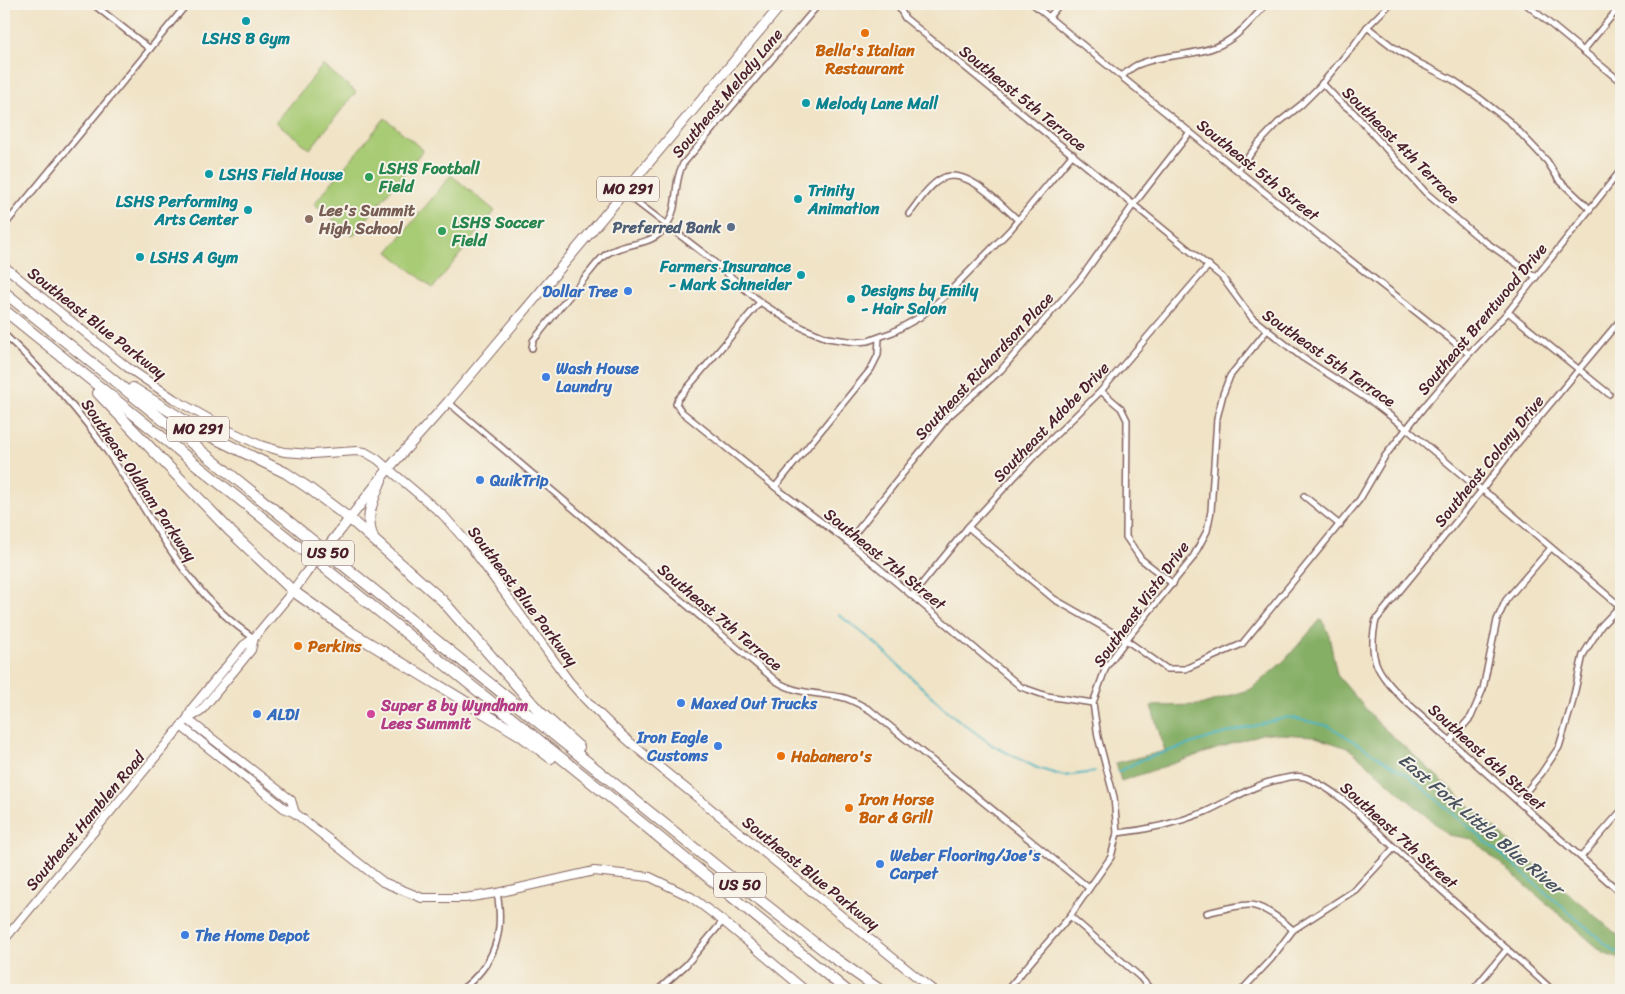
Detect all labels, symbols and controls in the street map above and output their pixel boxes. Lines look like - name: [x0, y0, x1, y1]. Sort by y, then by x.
- marker: LSHS B Gym: [240, 15, 252, 27]
- street label: Southeast Melody Lane: [664, 21, 790, 165]
- place label: LSHS B Gym: [202, 24, 290, 53]
- marker: Bella's Italian Restaurant: [859, 27, 871, 39]
- place label: Bella's Italian Restaurant: [815, 36, 915, 83]
- street label: Southeast 5th Terrace: [953, 37, 1094, 159]
- street label: Southeast 4th Terrace: [1335, 79, 1467, 211]
- place label: Melody Lane Mall: [815, 89, 939, 118]
- marker: Melody Lane Mall: [800, 97, 812, 109]
- street label: Southeast 5th Street: [1190, 111, 1326, 229]
- place label: LSHS Football Field: [378, 154, 481, 201]
- place label: LSHS Field House: [219, 160, 344, 189]
- marker: LSHS Field House: [203, 168, 215, 180]
- marker: LSHS Football Field: [363, 171, 375, 183]
- road number: MO 291: [597, 176, 659, 202]
- place label: Trinity Animation: [807, 176, 880, 223]
- place label: LSHS Performing Arts Center: [116, 187, 239, 234]
- marker: Trinity Animation: [792, 193, 804, 205]
- place label: Lee's Summit High School: [318, 196, 415, 243]
- marker: LSHS Performing Arts Center: [242, 204, 254, 216]
- place label: LSHS Soccer Field: [451, 208, 545, 255]
- marker: Lee's Summit High School: [303, 213, 315, 225]
- place label: Preferred Bank: [613, 213, 721, 242]
- marker: Preferred Bank: [725, 221, 737, 233]
- marker: LSHS Soccer Field: [436, 225, 448, 237]
- street label: Southeast Brentwood Drive: [1409, 236, 1555, 402]
- place label: LSHS A Gym: [150, 243, 238, 272]
- marker: LSHS A Gym: [134, 251, 146, 263]
- place label: Farmers Insurance - Mark Schneider: [659, 252, 792, 299]
- street label: Southeast Blue Parkway: [21, 259, 174, 387]
- marker: Farmers Insurance - Mark Schneider: [795, 269, 807, 281]
- place label: Designs by Emily - Hair Salon: [861, 276, 979, 323]
- place label: Dollar Tree: [542, 277, 619, 306]
- marker: Dollar Tree: [622, 285, 634, 297]
- street label: Southeast Richardson Place: [907, 285, 1061, 447]
- marker: Designs by Emily - Hair Salon: [845, 293, 857, 305]
- street label: Southeast 5th Terrace: [1256, 301, 1402, 415]
- place label: Wash House Laundry: [556, 354, 640, 401]
- street label: Southeast Adobe Drive: [985, 355, 1117, 489]
- marker: Wash House Laundry: [540, 371, 552, 383]
- street label: Southeast Colony Drive: [1426, 388, 1552, 534]
- street label: Southeast Oldham Parkway: [73, 392, 205, 568]
- road number: MO 291: [167, 416, 229, 442]
- place label: QuikTrip: [489, 466, 549, 495]
- marker: QuikTrip: [474, 474, 486, 486]
- street label: Southeast 7th Street: [817, 500, 953, 618]
- street label: Southeast Blue Parkway: [460, 519, 586, 673]
- street label: Southeast Vista Drive: [1085, 534, 1197, 674]
- road number: US 50: [302, 540, 354, 566]
- street label: Southeast 7th Terrace: [651, 555, 790, 679]
- place label: Perkins: [308, 632, 362, 661]
- marker: Perkins: [292, 640, 304, 652]
- place label: Maxed Out Trucks: [690, 689, 818, 718]
- place label: Super 8 by Wyndham Lees Summit: [380, 691, 528, 738]
- street label: Southeast 6th Street: [1421, 696, 1553, 819]
- marker: Maxed Out Trucks: [675, 697, 687, 709]
- place label: ALDI: [266, 700, 300, 729]
- marker: ALDI: [251, 708, 263, 720]
- marker: Super 8 by Wyndham Lees Summit: [365, 708, 377, 720]
- place label: Iron Eagle Customs: [636, 723, 709, 770]
- marker: Iron Eagle Customs: [712, 740, 724, 752]
- place label: Habanero's: [790, 742, 872, 771]
- street label: Southeast Hamblen Road: [18, 743, 153, 897]
- water label: East Fork Little Blue River: [1391, 745, 1574, 905]
- marker: Habanero's: [775, 750, 787, 762]
- street label: Southeast 7th Street: [1333, 774, 1465, 897]
- place label: Iron Horse Bar & Grill: [858, 785, 934, 832]
- marker: Iron Horse Bar & Grill: [843, 802, 855, 814]
- street label: Southeast Blue Parkway: [736, 808, 887, 938]
- place label: Weber Flooring/Joe's Carpet: [889, 841, 1041, 888]
- marker: Weber Flooring/Joe's Carpet: [874, 858, 886, 870]
- road number: US 50: [714, 872, 766, 898]
- place label: The Home Depot: [195, 921, 310, 950]
- marker: The Home Depot: [179, 929, 191, 941]

